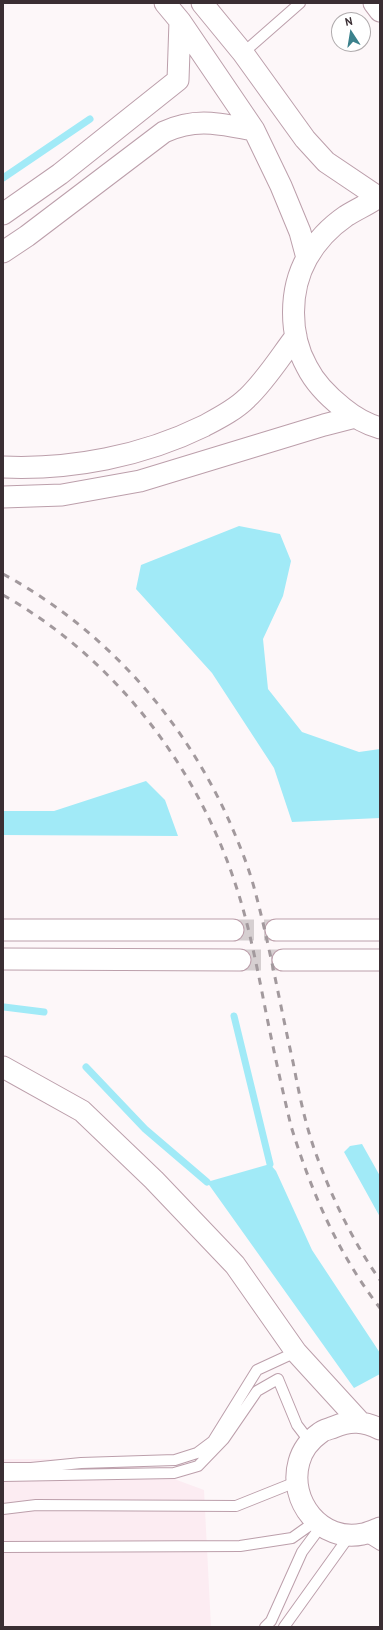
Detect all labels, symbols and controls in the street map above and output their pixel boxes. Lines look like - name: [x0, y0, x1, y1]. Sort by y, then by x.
- north arrow: [331, 12, 371, 52]
- text: N: [344, 14, 354, 29]

